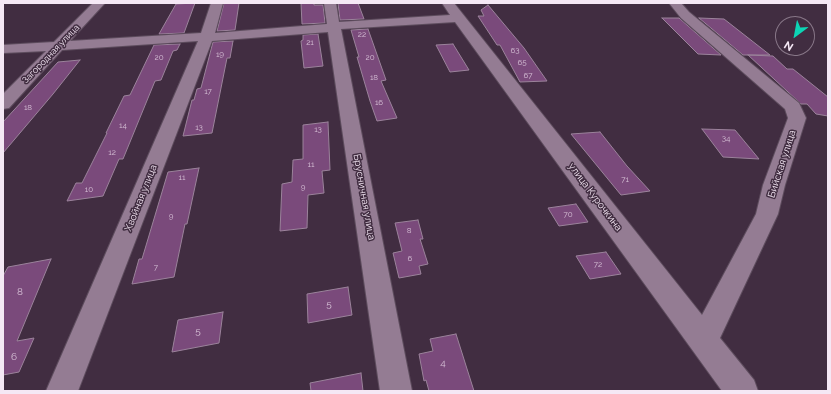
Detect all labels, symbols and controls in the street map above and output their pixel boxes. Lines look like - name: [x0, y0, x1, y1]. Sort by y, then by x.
- north arrow: [775, 16, 815, 56]
- street label: Загородная улица: [20, 22, 82, 86]
- house number: 22: [358, 30, 366, 40]
- house number: 21: [306, 38, 314, 48]
- text: N: [782, 38, 796, 53]
- house number: 63: [510, 46, 520, 56]
- house number: 19: [216, 50, 224, 60]
- house number: 20: [154, 53, 164, 63]
- house number: 20: [365, 53, 375, 63]
- house number: 65: [517, 58, 527, 68]
- house number: 67: [523, 71, 533, 81]
- house number: 18: [370, 73, 378, 83]
- house number: 17: [204, 87, 212, 97]
- house number: 16: [375, 98, 383, 108]
- house number: 18: [24, 103, 32, 113]
- house number: 14: [119, 121, 127, 131]
- house number: 13: [195, 123, 203, 133]
- house number: 13: [314, 125, 322, 135]
- street label: Бийская улица: [765, 129, 799, 199]
- house number: 34: [722, 134, 730, 144]
- house number: 12: [108, 148, 116, 158]
- street label: Брусничная улица: [350, 153, 378, 241]
- house number: 11: [308, 160, 314, 170]
- street label: улица Курочкина: [566, 161, 624, 233]
- street label: Хвойная улица: [122, 163, 160, 233]
- house number: 11: [179, 173, 185, 183]
- house number: 71: [621, 175, 629, 185]
- house number: 9: [301, 183, 305, 193]
- house number: 10: [85, 185, 93, 195]
- house number: 70: [563, 210, 573, 220]
- house number: 9: [169, 212, 173, 222]
- house number: 8: [407, 226, 411, 236]
- house number: 6: [408, 254, 412, 264]
- house number: 72: [594, 260, 602, 270]
- house number: 7: [154, 263, 158, 273]
- house number: 8: [17, 286, 23, 298]
- house number: 5: [326, 298, 332, 310]
- house number: 5: [195, 325, 201, 337]
- house number: 6: [11, 351, 17, 363]
- house number: 4: [440, 357, 446, 369]

